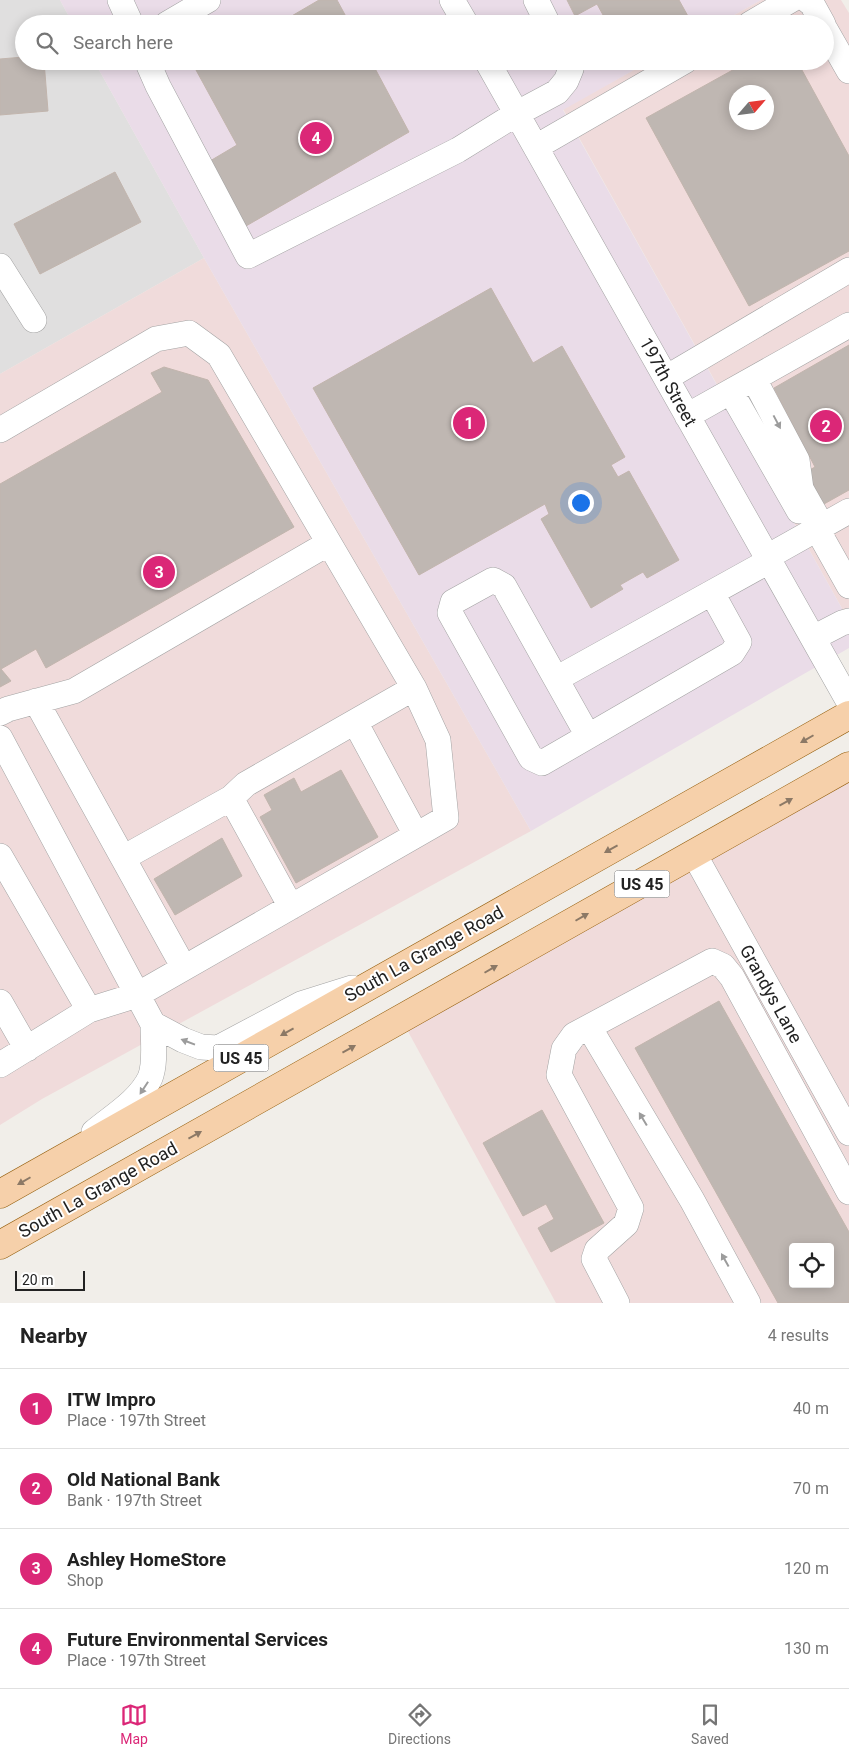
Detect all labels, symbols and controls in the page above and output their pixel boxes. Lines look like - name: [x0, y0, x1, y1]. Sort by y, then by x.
- search box: [15, 15, 834, 70]
- icon: search: [33, 29, 61, 57]
- text: Search here: [73, 31, 173, 54]
- north arrow: [729, 85, 774, 130]
- pin: 4: [300, 119, 332, 157]
- street label: 197th Street: [635, 334, 701, 430]
- pin: 1: [453, 404, 485, 442]
- pin: 2: [810, 407, 842, 445]
- one-way arrow: [773, 415, 781, 429]
- your location: [568, 490, 594, 516]
- pin: 3: [143, 553, 175, 591]
- one-way arrow: [799, 735, 814, 743]
- one-way arrow: [779, 798, 792, 807]
- one-way arrow: [604, 845, 618, 854]
- road number: US 45: [614, 871, 670, 898]
- street label: South La Grange Road: [341, 901, 507, 1006]
- one-way arrow: [576, 913, 589, 922]
- street label: Grandys Lane: [736, 941, 807, 1047]
- one-way arrow: [483, 965, 498, 973]
- one-way arrow: [280, 1028, 295, 1036]
- one-way arrow: [180, 1038, 195, 1046]
- road number: US 45: [214, 1044, 268, 1072]
- one-way arrow: [343, 1044, 356, 1053]
- one-way arrow: [139, 1081, 148, 1094]
- one-way arrow: [639, 1113, 648, 1126]
- one-way arrow: [188, 1131, 202, 1140]
- street label: South La Grange Road: [15, 1137, 181, 1242]
- one-way arrow: [17, 1176, 30, 1185]
- map controls: [789, 1243, 834, 1288]
- button: locate: [789, 1243, 834, 1288]
- one-way arrow: [720, 1254, 729, 1267]
- scale bar: [15, 1268, 85, 1291]
- text: 20 m: [22, 1272, 54, 1288]
- text: Nearby: [20, 1324, 87, 1348]
- text: 4 results: [768, 1326, 829, 1345]
- text: ITW Impro: [67, 1388, 156, 1411]
- text: 1: [31, 1399, 41, 1418]
- text: 40 m: [793, 1399, 829, 1418]
- text: Place · 197th Street: [67, 1411, 206, 1430]
- text: Old National Bank: [67, 1468, 220, 1491]
- text: 2: [31, 1479, 41, 1498]
- text: 70 m: [793, 1479, 829, 1498]
- text: Bank · 197th Street: [67, 1491, 202, 1510]
- text: Ashley HomeStore: [67, 1548, 226, 1571]
- text: 3: [31, 1559, 41, 1578]
- text: 120 m: [784, 1559, 829, 1578]
- text: Shop: [67, 1571, 103, 1590]
- text: Future Environmental Services: [67, 1628, 328, 1651]
- text: 4: [31, 1639, 41, 1658]
- text: 130 m: [784, 1639, 829, 1658]
- text: Place · 197th Street: [67, 1651, 206, 1670]
- tab: Map: [120, 1701, 148, 1747]
- tab: Directions: [388, 1701, 451, 1747]
- tab: Saved: [691, 1701, 729, 1747]

